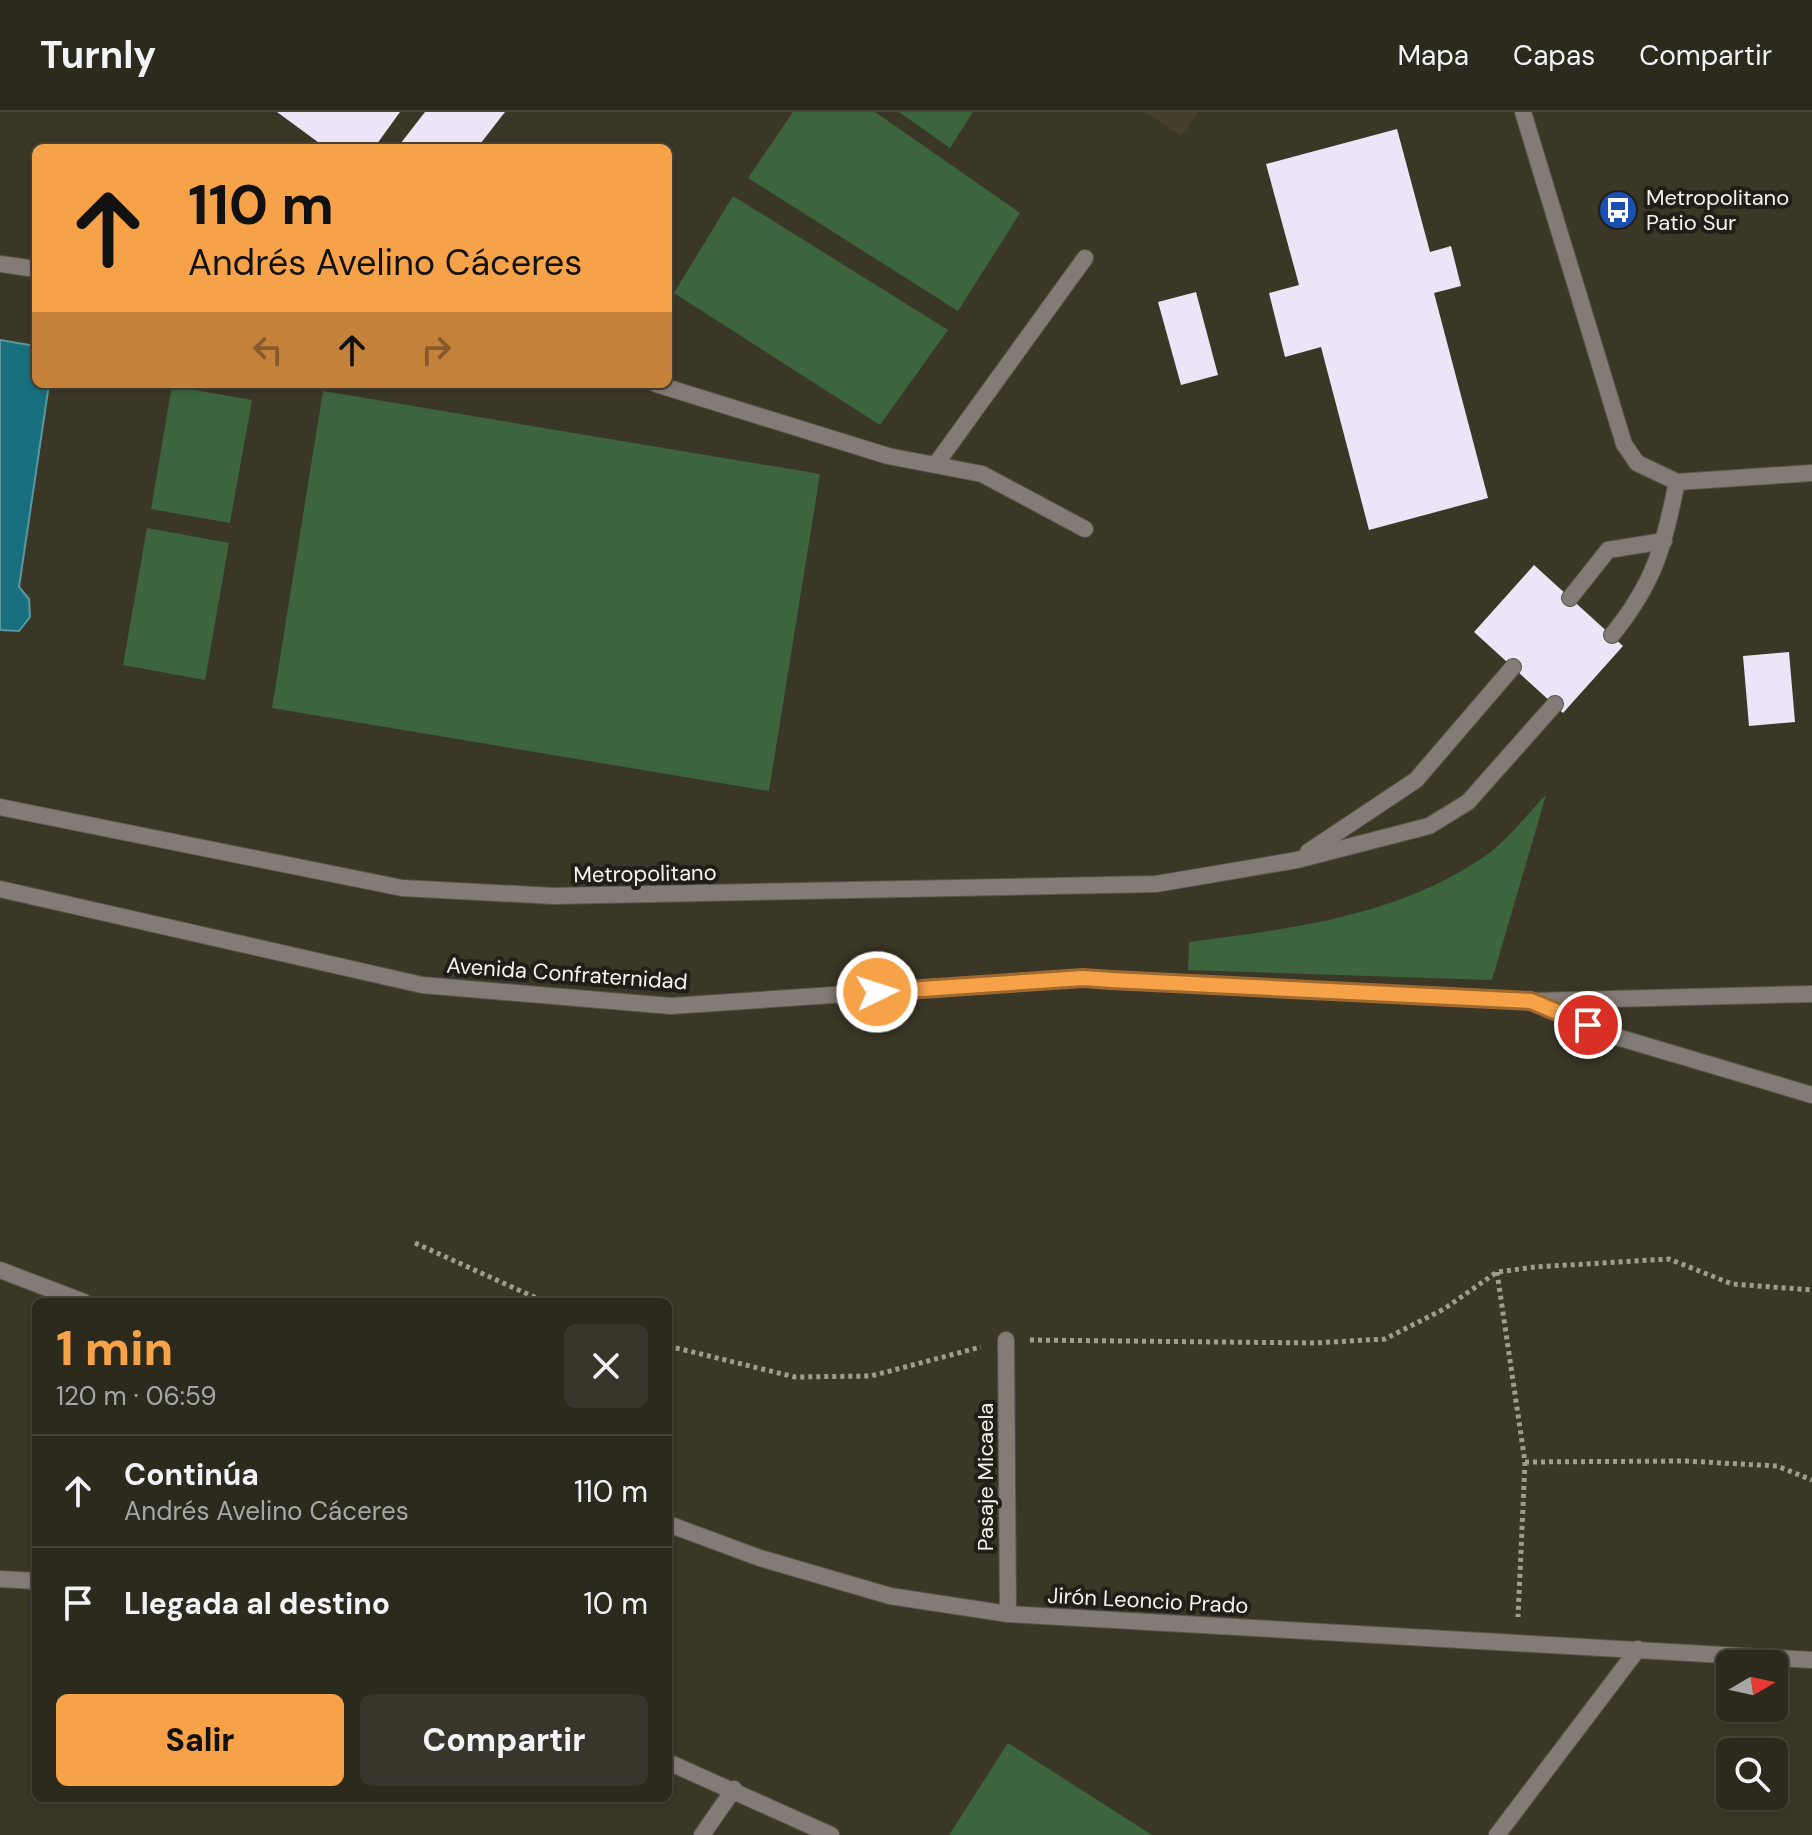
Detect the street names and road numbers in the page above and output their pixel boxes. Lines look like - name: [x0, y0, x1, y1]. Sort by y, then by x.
- street label: Metropolitano: [573, 858, 717, 889]
- street label: Avenida Confraternidad: [445, 951, 689, 996]
- street label: Pasaje Micaela: [971, 1403, 1000, 1551]
- street label: Jirón Leoncio Prado: [1047, 1581, 1249, 1620]

